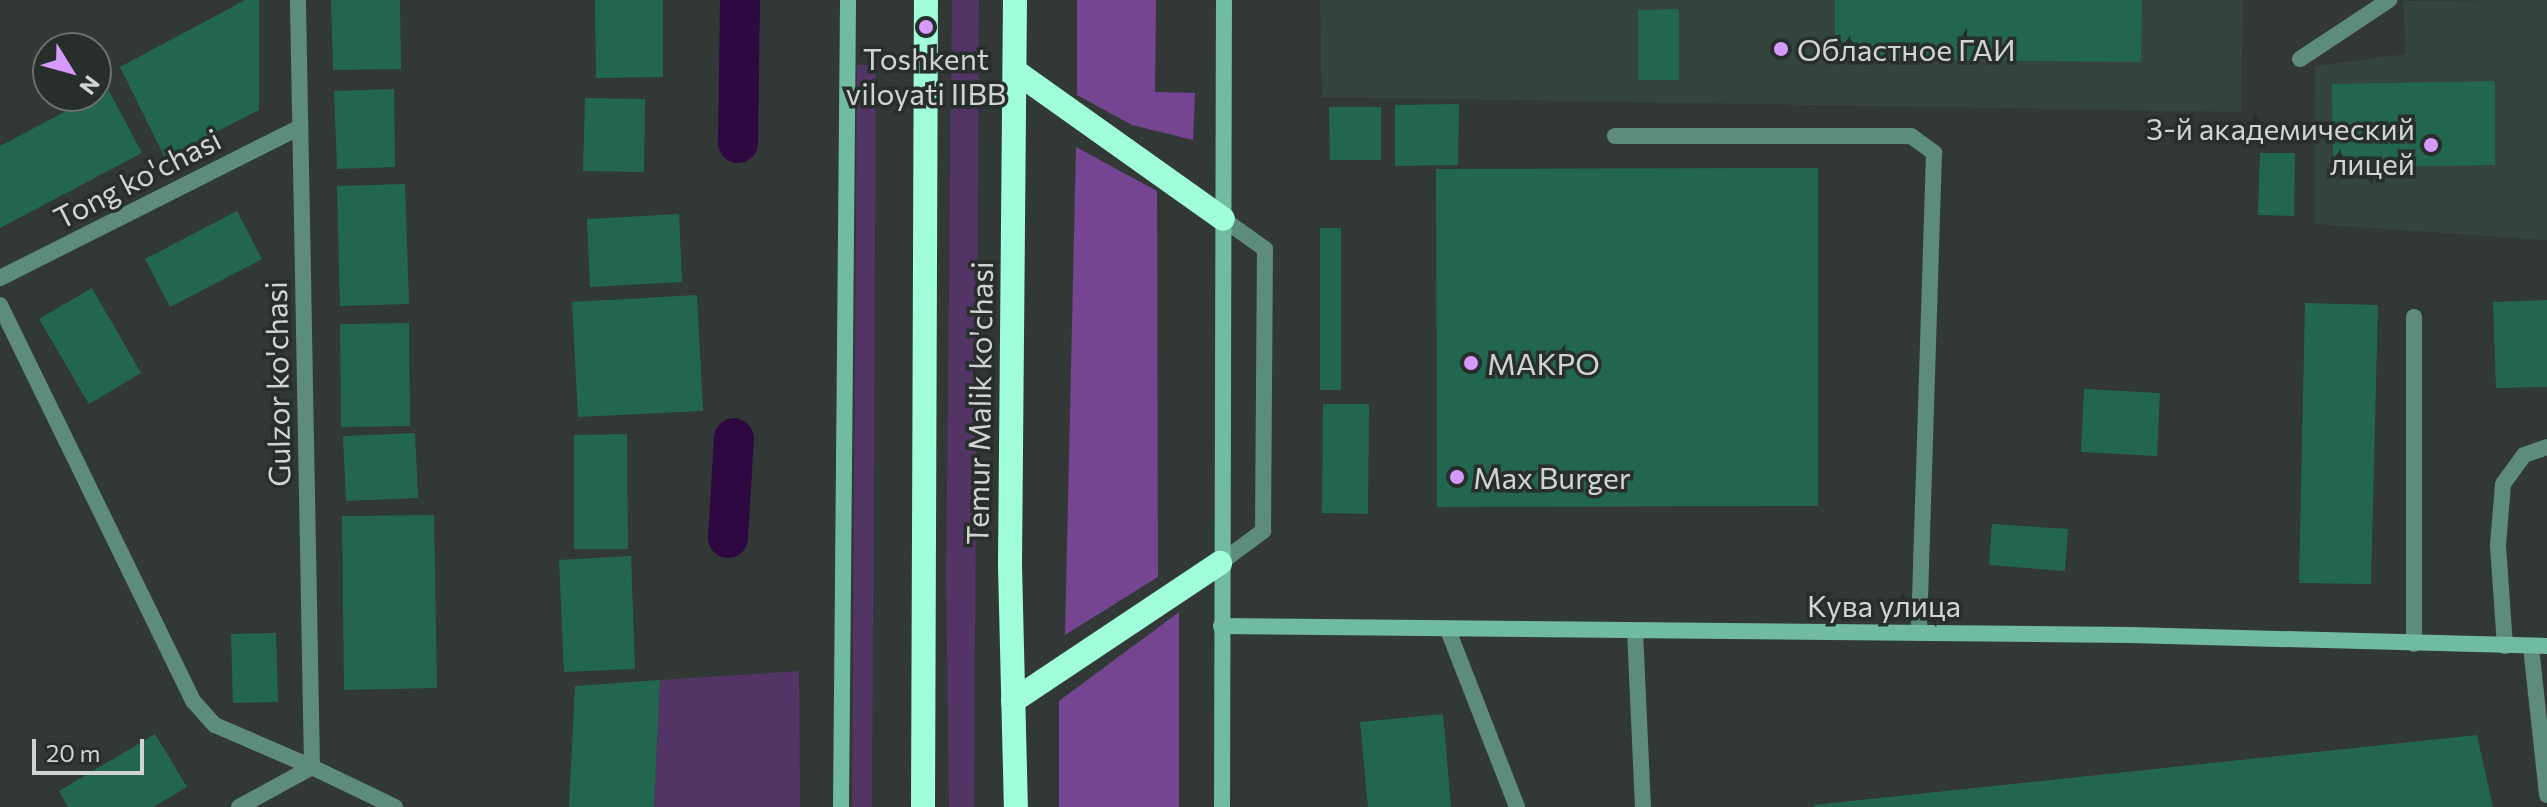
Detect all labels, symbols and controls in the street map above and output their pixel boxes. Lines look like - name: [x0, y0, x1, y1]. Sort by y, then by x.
- marker: Toshkent viloyati IIBB: [917, 18, 935, 36]
- place label: Областное ГАИ: [1797, 31, 2016, 67]
- north arrow: [32, 32, 112, 112]
- place label: Toshkent viloyati IIBB: [846, 40, 1006, 110]
- marker: Областное ГАИ: [1772, 40, 1790, 58]
- text: N: [74, 71, 106, 100]
- place label: 3-й академический лицей: [2146, 110, 2415, 180]
- street label: Tong ko'chasi: [47, 120, 227, 236]
- marker: 3-й академический лицей: [2422, 136, 2440, 154]
- street label: Temur Malik ko'chasi: [959, 261, 999, 545]
- street label: Gulzor ko'chasi: [257, 281, 297, 487]
- place label: МАКРО: [1487, 345, 1600, 381]
- marker: МАКРО: [1462, 354, 1480, 372]
- place label: Max Burger: [1473, 459, 1631, 495]
- marker: Max Burger: [1448, 468, 1466, 486]
- street label: Кува улица: [1807, 587, 1961, 623]
- scale bar: [36, 723, 148, 773]
- text: 20 m: [46, 738, 100, 767]

